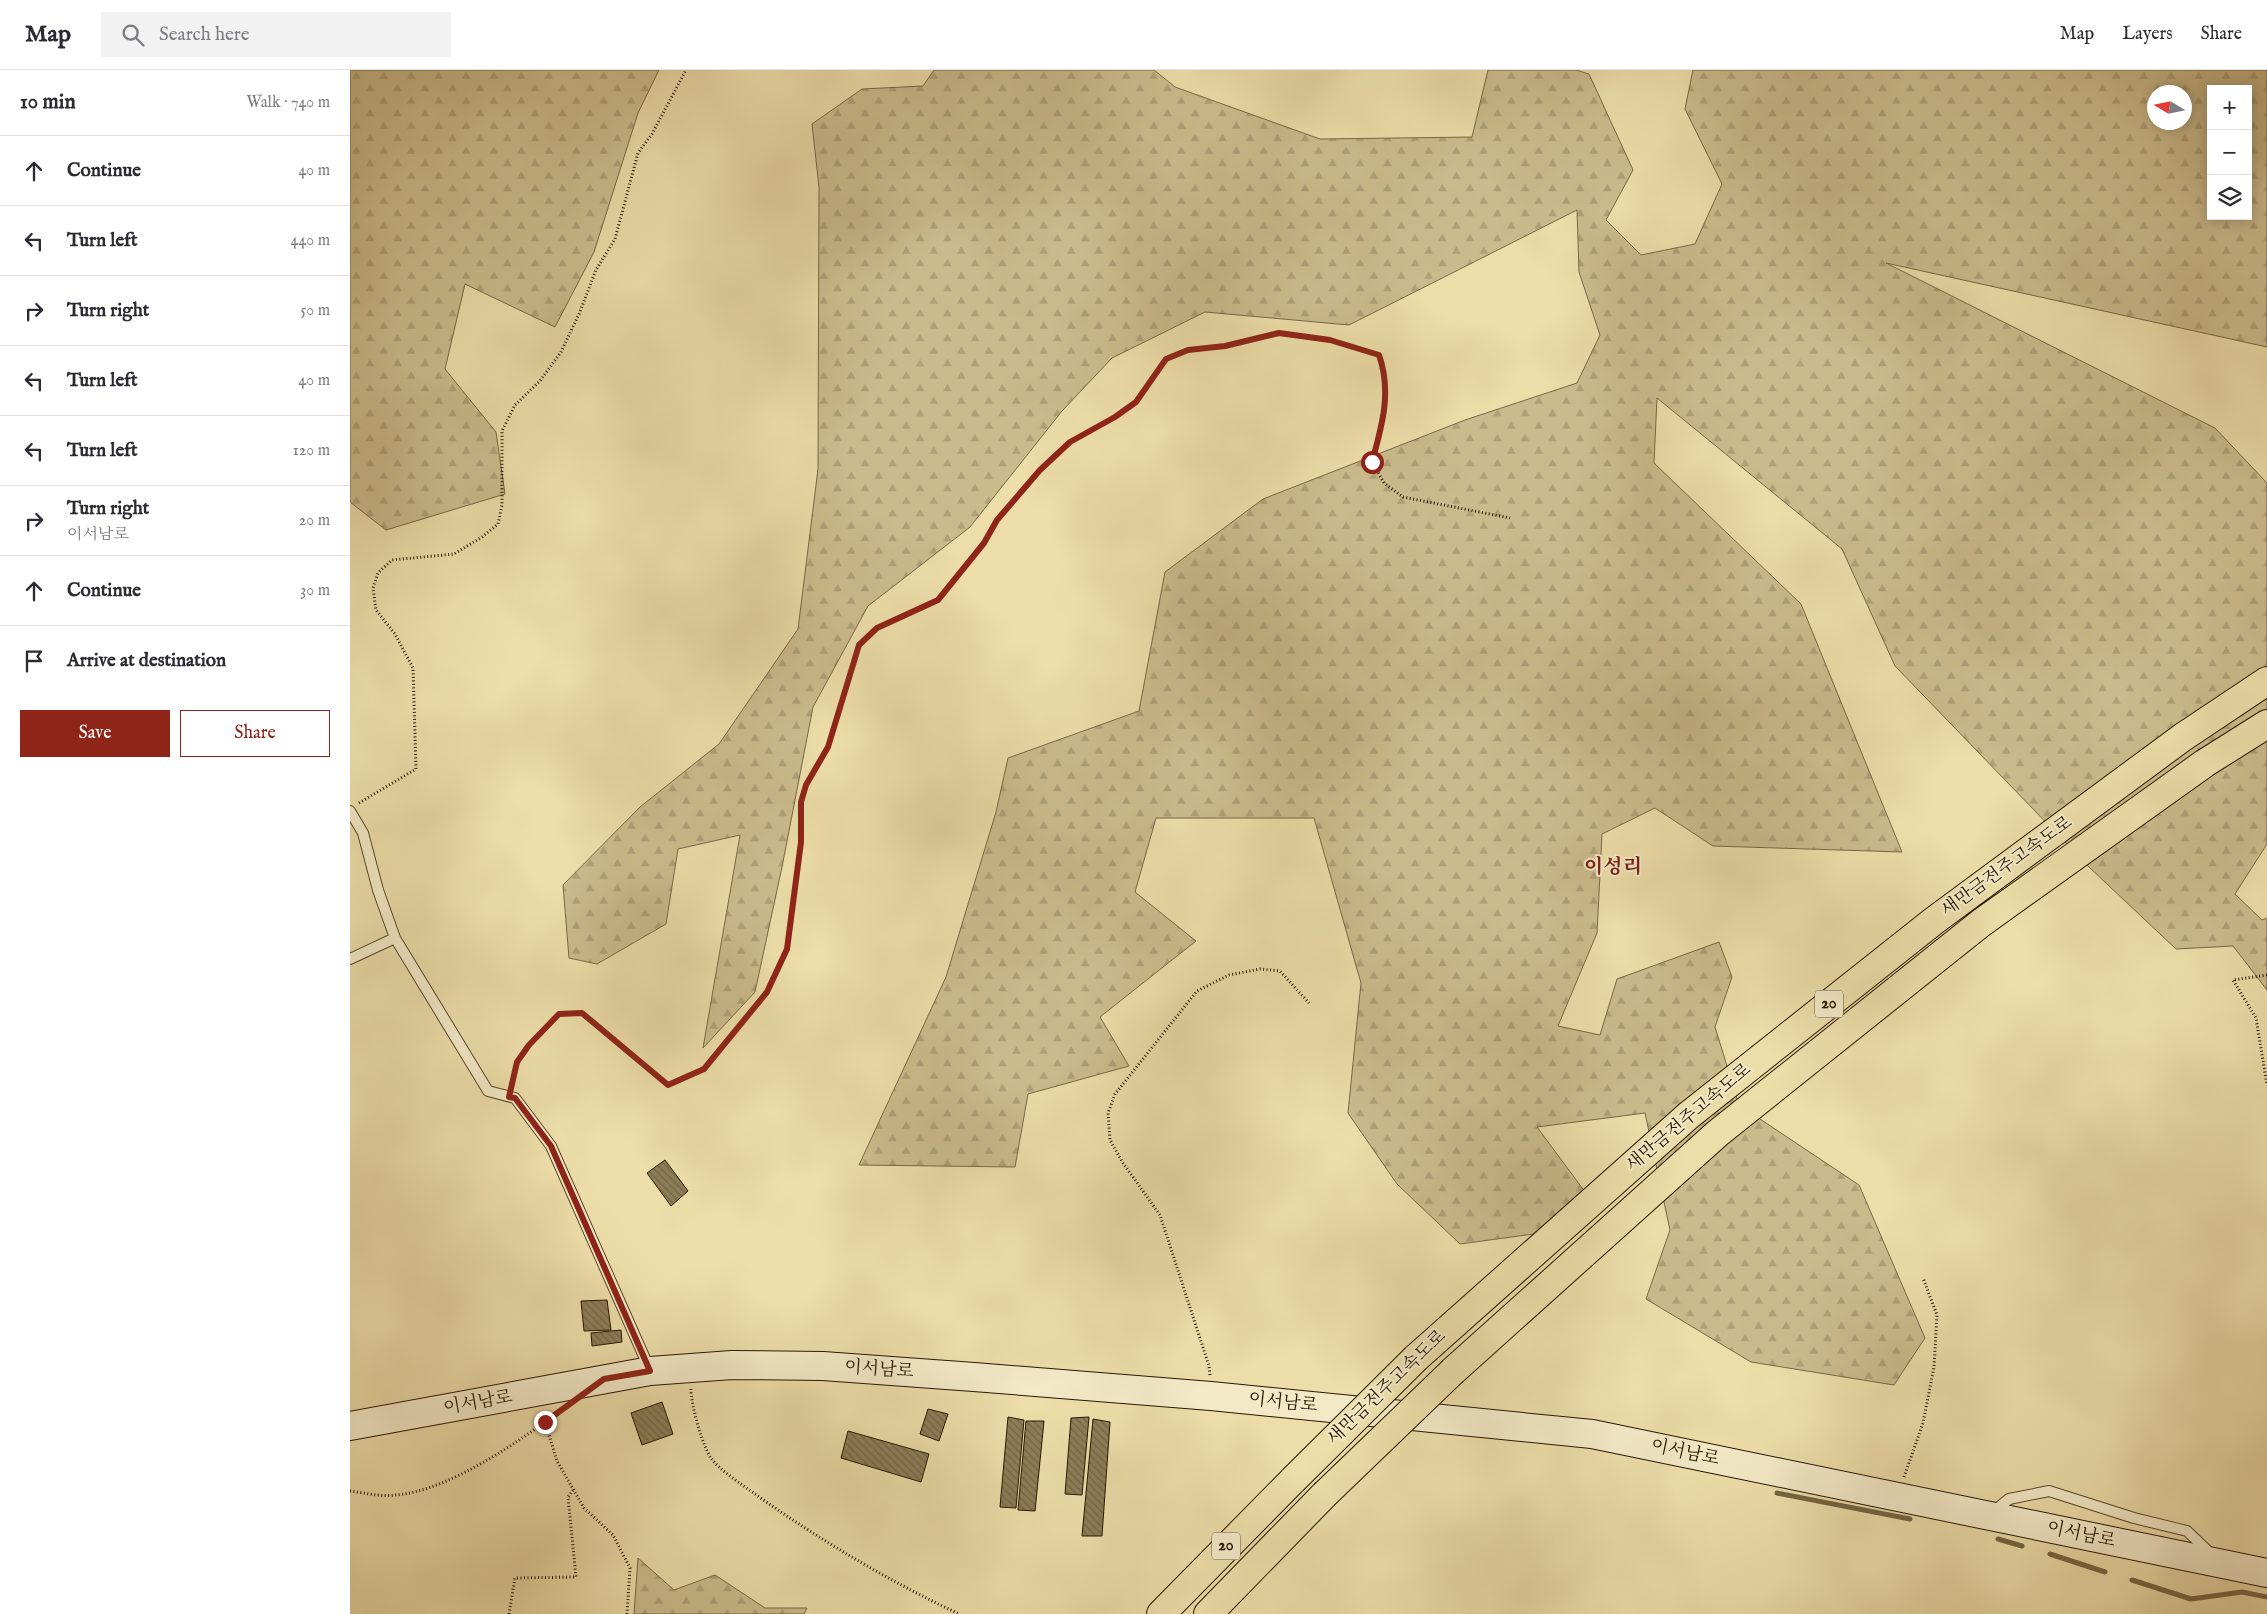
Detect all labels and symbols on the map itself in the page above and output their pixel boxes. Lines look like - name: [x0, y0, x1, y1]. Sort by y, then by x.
- north arrow: [2147, 85, 2192, 130]
- route start: [1361, 451, 1384, 474]
- street label: 새만금전주고속도로: [1937, 812, 2077, 922]
- district label: 이성리: [1584, 855, 1642, 880]
- road number: 20: [1815, 991, 1843, 1018]
- street label: 새만금전주고속도로: [1622, 1059, 1756, 1177]
- street label: 새만금전주고속도로: [1323, 1325, 1451, 1451]
- street label: 이서남로: [844, 1356, 914, 1384]
- street label: 이서남로: [442, 1386, 514, 1420]
- street label: 이서남로: [1247, 1388, 1319, 1418]
- route end: [534, 1411, 557, 1434]
- street label: 이서남로: [1649, 1435, 1721, 1471]
- street label: 이서남로: [2045, 1517, 2117, 1553]
- road number: 20: [1212, 1532, 1240, 1560]

